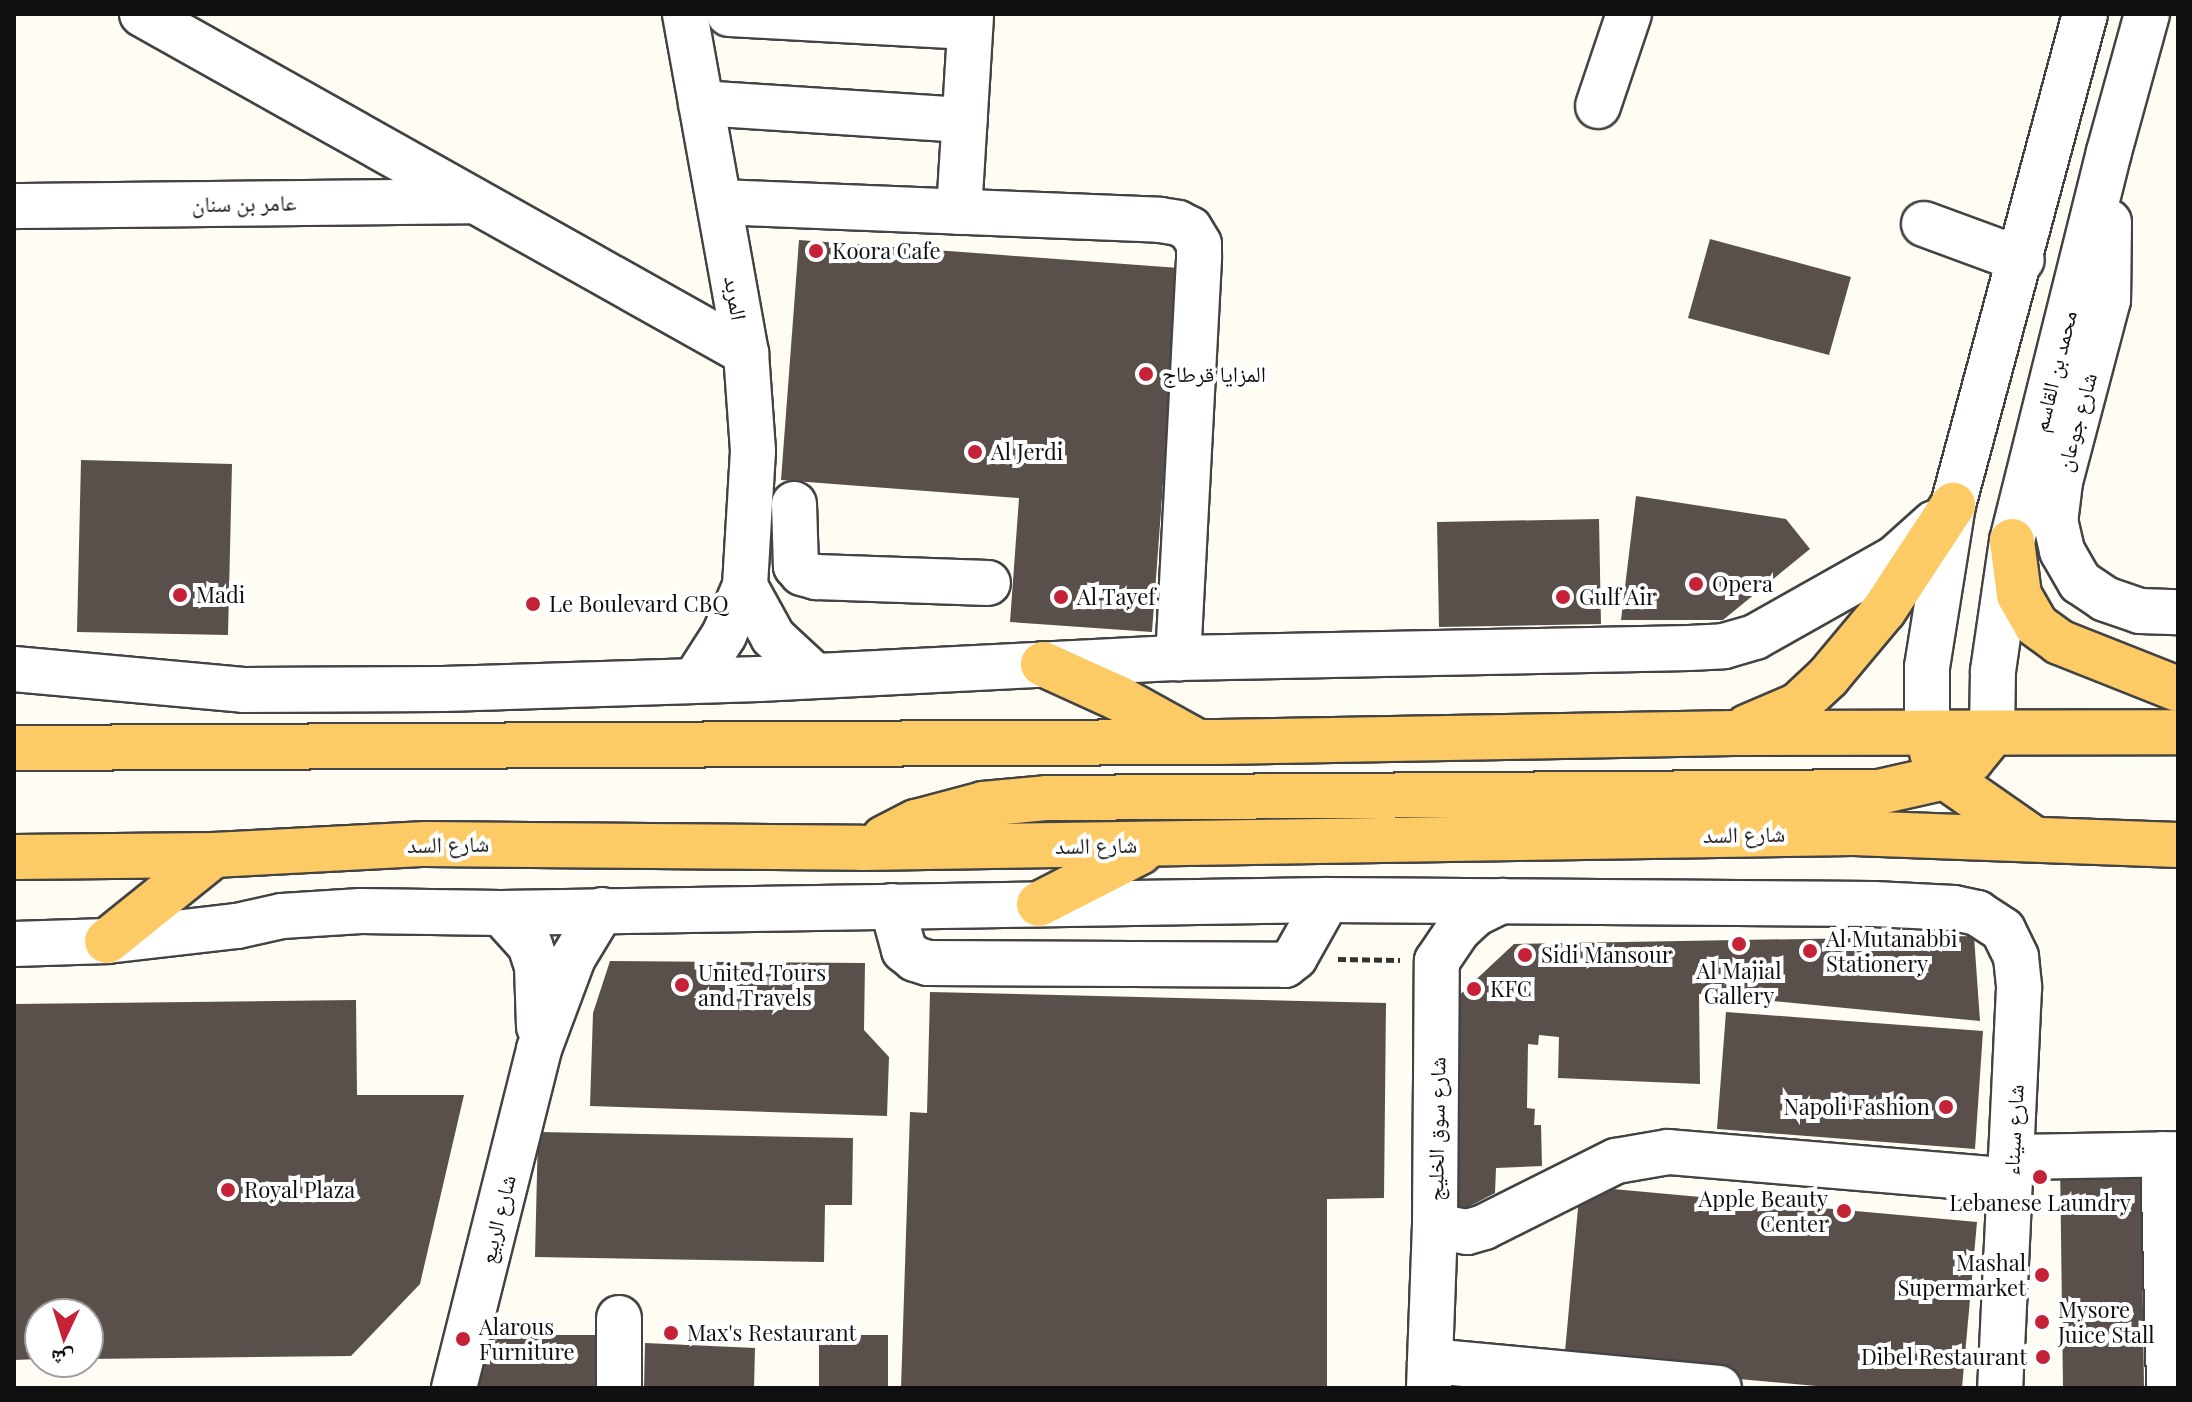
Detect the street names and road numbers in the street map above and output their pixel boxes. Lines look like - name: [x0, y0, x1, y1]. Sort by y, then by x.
- street label: عامر بن سنان: [191, 189, 297, 217]
- street label: المربد: [719, 274, 753, 322]
- street label: محمد بن القاسم: [2026, 308, 2082, 434]
- street label: شارع جوعان: [2050, 370, 2102, 474]
- street label: شارع السد: [1703, 820, 1785, 848]
- street label: شارع السد: [407, 830, 489, 858]
- street label: شارع السد: [1055, 831, 1137, 859]
- street label: شارع سوق الخليج: [1422, 1057, 1450, 1201]
- street label: شارع سيناء: [1997, 1084, 2029, 1176]
- street label: شارع الربيع: [473, 1172, 521, 1266]

